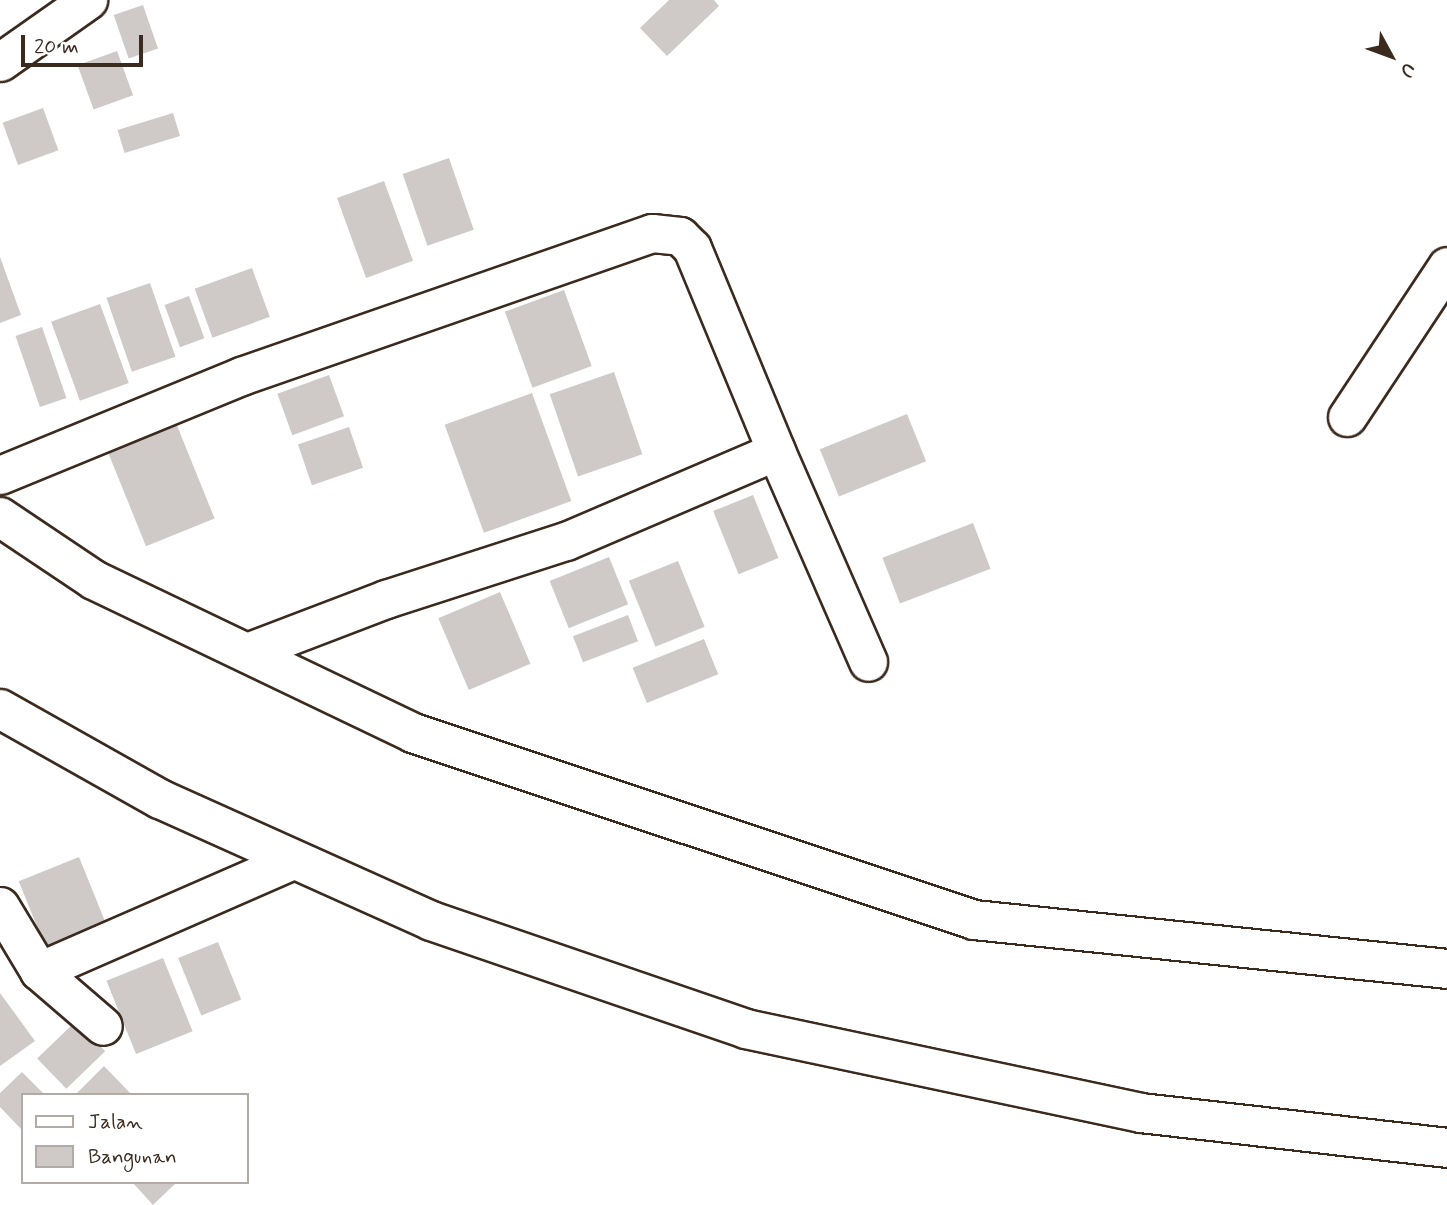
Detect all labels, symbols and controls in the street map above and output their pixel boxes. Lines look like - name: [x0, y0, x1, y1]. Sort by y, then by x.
- scale bar: [24, 21, 147, 65]
- north arrow: [1356, 21, 1426, 91]
- text: 20 m: [34, 33, 79, 61]
- text: U: [1394, 57, 1421, 83]
- legend: [21, 1093, 248, 1184]
- text: Jalan: [88, 1108, 143, 1136]
- text: Bangunan: [88, 1143, 177, 1171]

